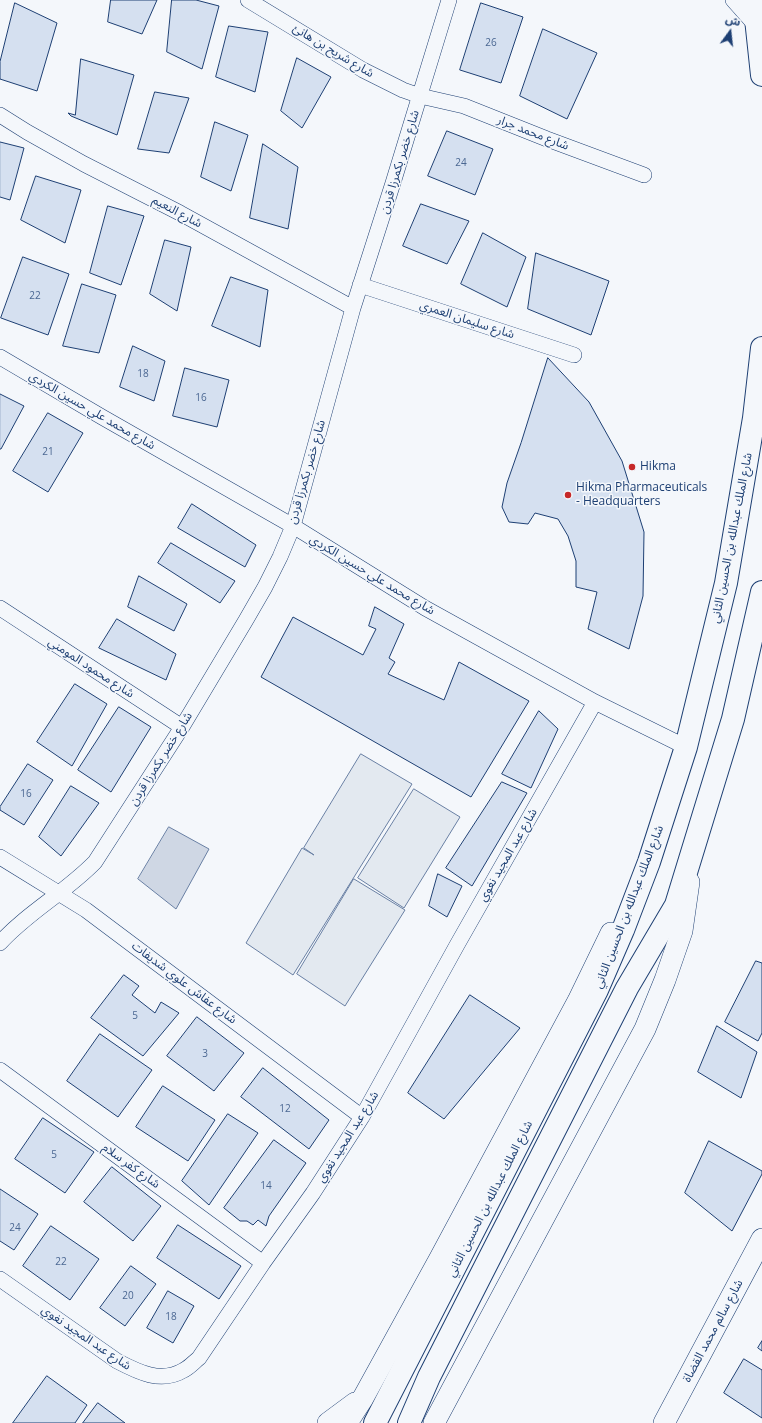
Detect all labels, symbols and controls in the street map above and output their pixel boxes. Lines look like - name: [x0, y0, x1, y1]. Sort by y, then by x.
- text: ش: [724, 11, 742, 29]
- north arrow: [710, 12, 750, 52]
- street label: شارع شريح بن هانئ: [290, 21, 376, 81]
- house number: 26: [485, 37, 497, 49]
- street label: شارع خضر بكمرزا قردن: [377, 108, 423, 216]
- street label: شارع محمد جرار: [495, 113, 571, 153]
- house number: 24: [455, 157, 467, 169]
- street label: شارع النعيم: [150, 193, 204, 231]
- house number: 22: [29, 290, 41, 302]
- street label: شارع سليمان العمري: [418, 298, 516, 342]
- house number: 18: [137, 368, 149, 380]
- street label: شارع محمد علي حسين الكردي: [26, 369, 158, 453]
- house number: 16: [195, 392, 207, 404]
- street label: شارع خضر بكمرزا قردن: [285, 418, 329, 526]
- house number: 21: [42, 446, 54, 458]
- street label: شارع الملك عبدالله بن الحسين الثاني: [708, 451, 756, 625]
- place label: Hikma: [640, 460, 676, 474]
- marker: Hikma: [627, 462, 637, 472]
- place label: Hikma Pharmaceuticals - Headquarters: [576, 481, 707, 509]
- marker: Hikma Pharmaceuticals - Headquarters: [563, 490, 573, 500]
- street label: شارع محمد علي حسين الكردي: [307, 532, 437, 618]
- street label: شارع محمود المومني: [45, 635, 137, 701]
- street label: شارع خضر بكمرزا قردن: [126, 710, 196, 808]
- house number: 16: [20, 788, 32, 800]
- street label: شارع عبد المجيد نغوي: [476, 806, 540, 904]
- street label: شارع الملك عبدالله بن الحسين الثاني: [591, 823, 667, 991]
- street label: شارع عفاش علوي شديفات: [129, 939, 239, 1027]
- house number: 5: [132, 1010, 138, 1022]
- house number: 3: [202, 1048, 208, 1060]
- street label: شارع عبد المجيد نغوي: [314, 1089, 382, 1185]
- house number: 12: [279, 1103, 291, 1115]
- street label: شارع الملك عبدالله بن الحسين الثاني: [444, 1118, 536, 1280]
- street label: شارع كفر سلام: [99, 1140, 163, 1192]
- house number: 5: [51, 1149, 57, 1161]
- house number: 14: [260, 1180, 272, 1192]
- house number: 24: [9, 1222, 21, 1234]
- house number: 22: [55, 1256, 67, 1268]
- street label: شارع سالم محمد القضاة: [680, 1277, 746, 1385]
- house number: 20: [122, 1290, 134, 1302]
- street label: شارع عبد المجيد نغوي: [38, 1303, 134, 1373]
- house number: 18: [165, 1311, 177, 1323]

